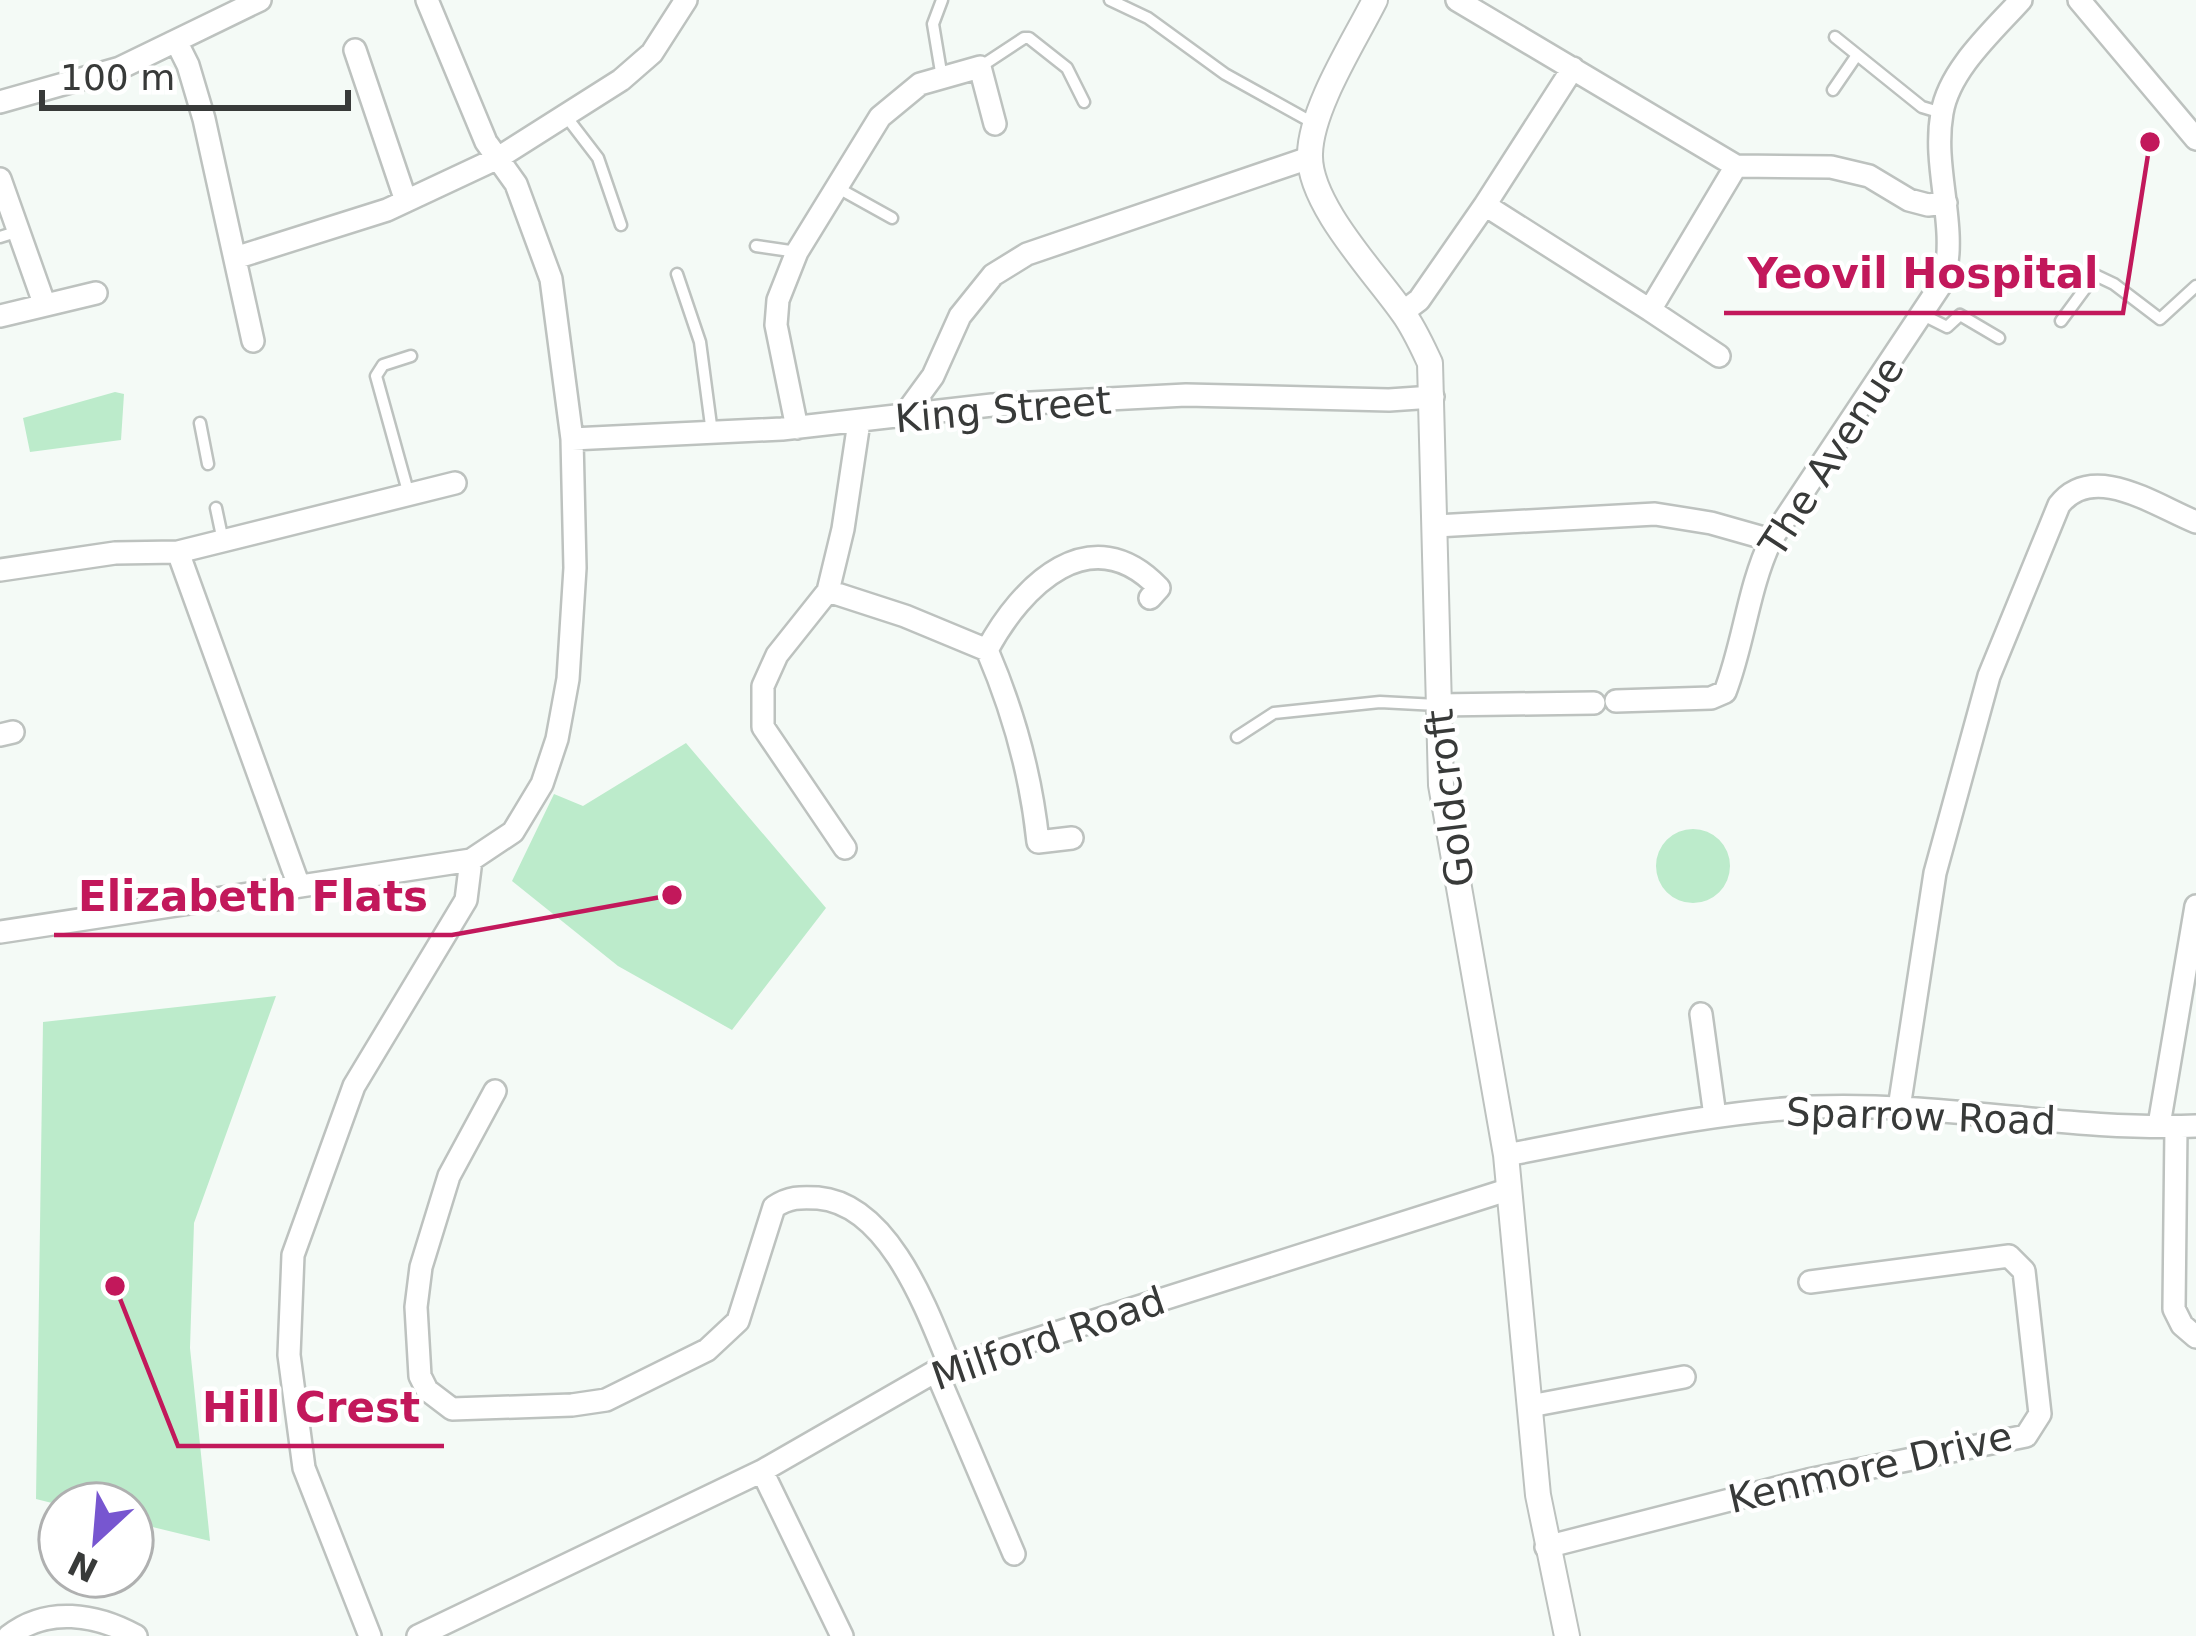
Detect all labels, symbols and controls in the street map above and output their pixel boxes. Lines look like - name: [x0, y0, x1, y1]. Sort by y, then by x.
- scale bar: [42, 36, 348, 110]
- text: 100 m: [60, 57, 175, 98]
- callout: Yeovil Hospital: [1724, 235, 2123, 313]
- text: Yeovil Hospital: [1747, 249, 2098, 298]
- street label: The Avenue: [1749, 348, 1913, 566]
- street label: King Street: [893, 378, 1113, 441]
- street label: Goldcroft: [1416, 707, 1483, 889]
- callout: Elizabeth Flats: [54, 857, 452, 935]
- text: Elizabeth Flats: [78, 872, 428, 921]
- street label: Sparrow Road: [1785, 1089, 2057, 1144]
- street label: Milford Road: [926, 1278, 1171, 1399]
- callout: Hill Crest: [178, 1368, 444, 1446]
- text: Hill Crest: [202, 1383, 420, 1432]
- street label: Kenmore Drive: [1724, 1413, 2016, 1522]
- north arrow: [36, 1480, 156, 1600]
- text: N: [62, 1543, 104, 1590]

